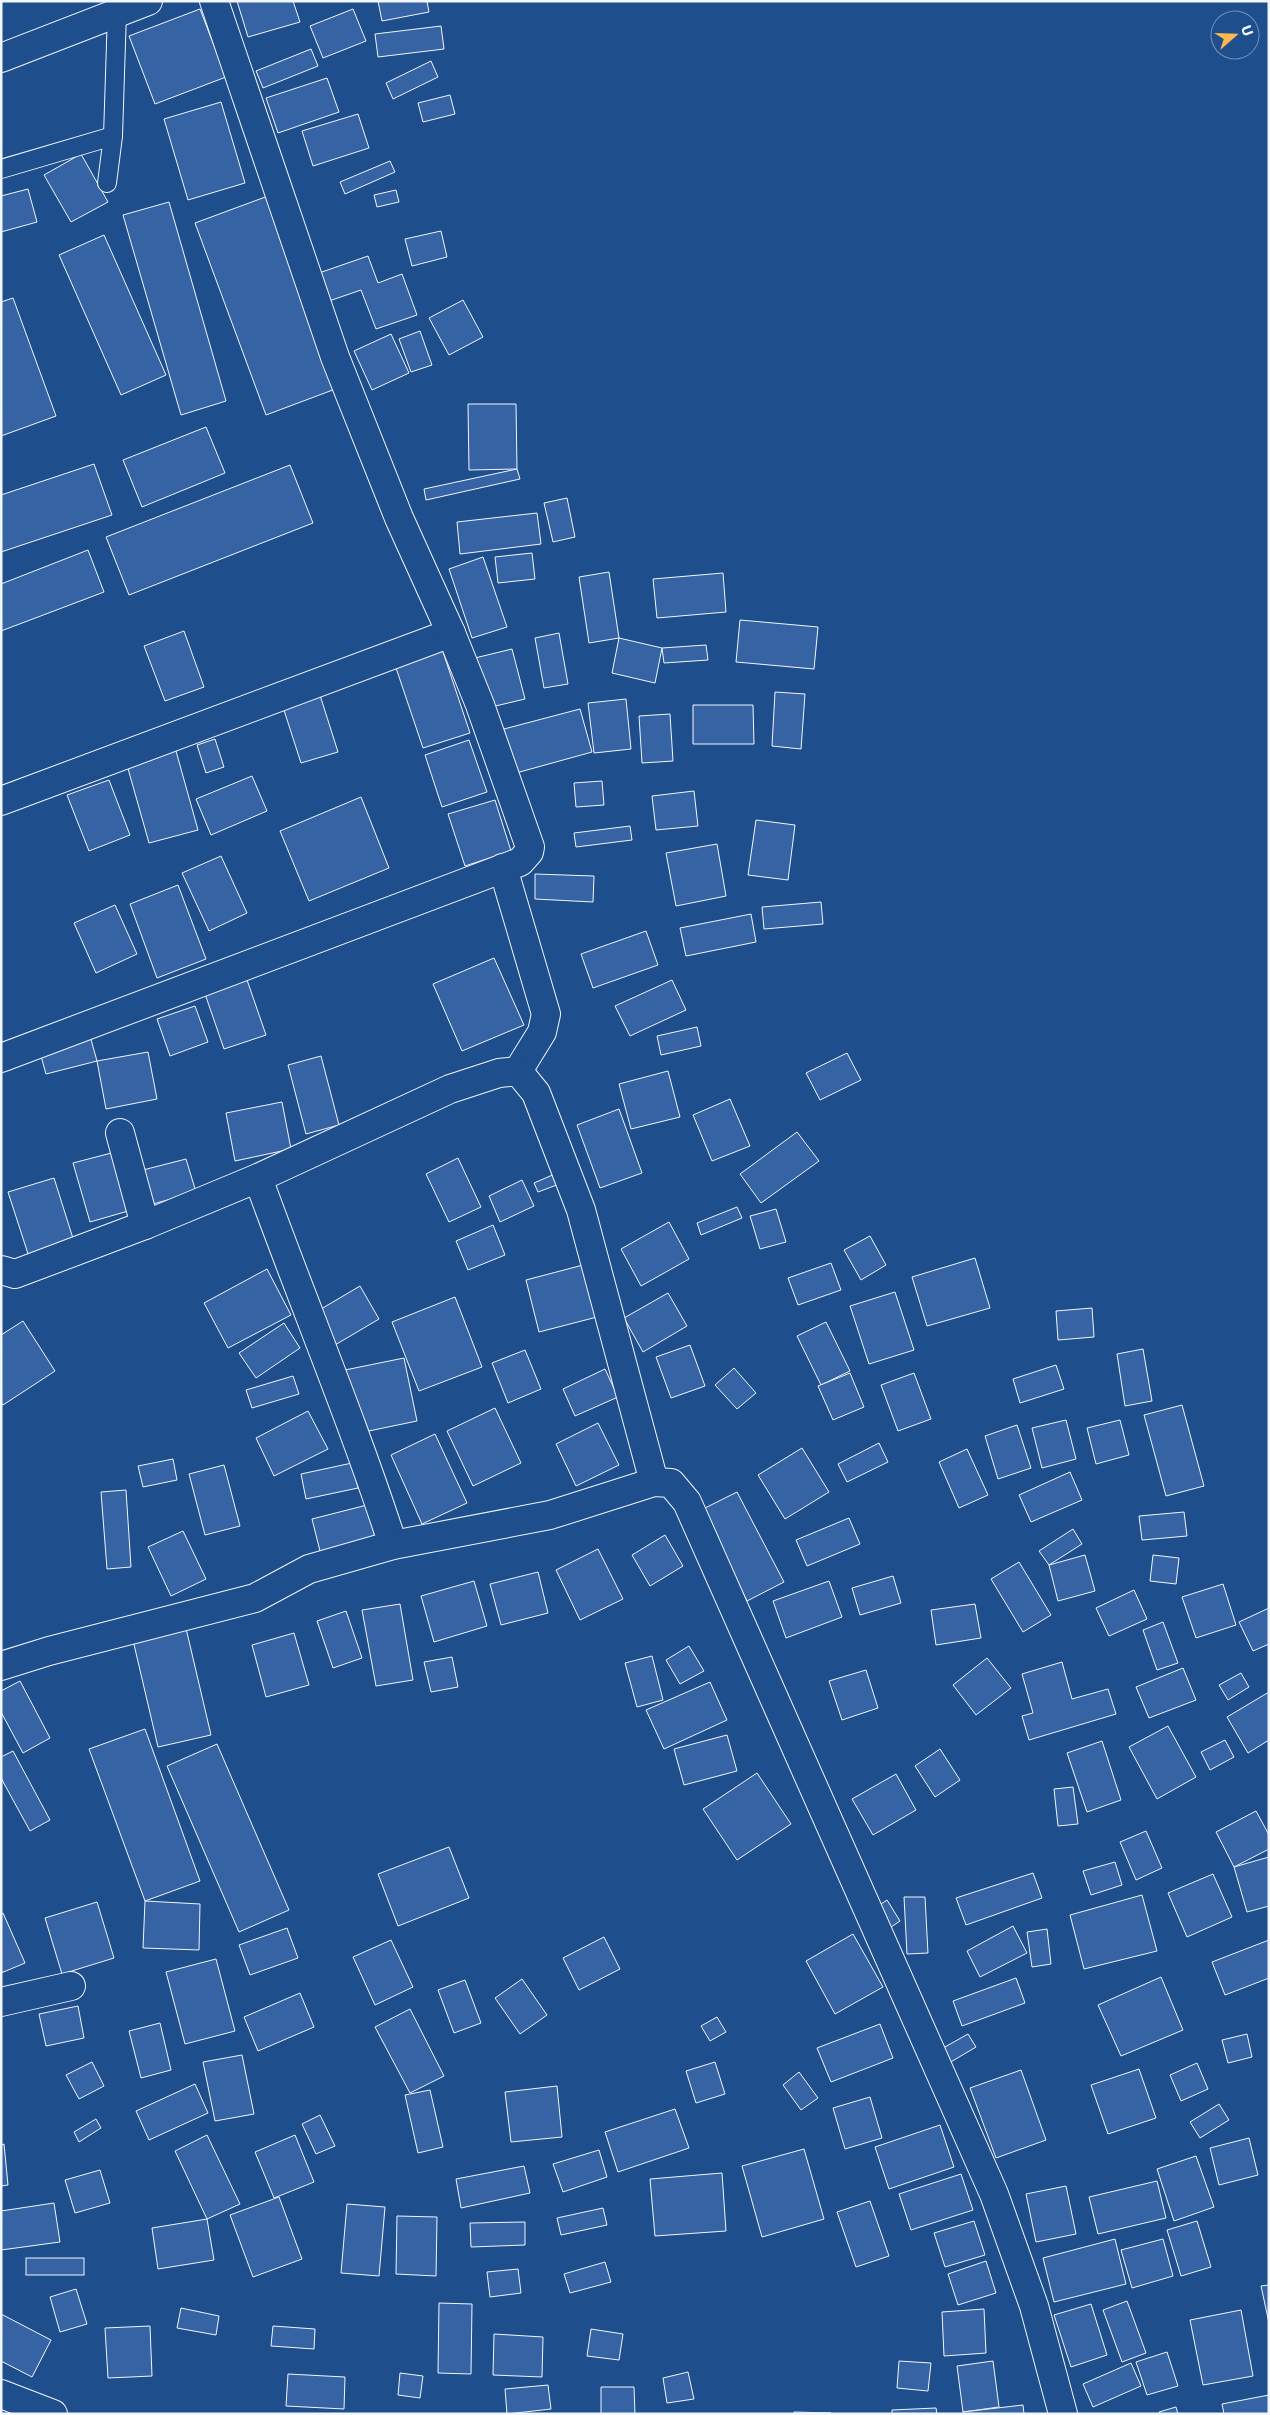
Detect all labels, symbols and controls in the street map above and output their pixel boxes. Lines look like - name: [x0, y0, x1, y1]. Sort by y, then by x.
- north arrow: [1210, 10, 1260, 60]
- text: U: [1238, 23, 1257, 38]

